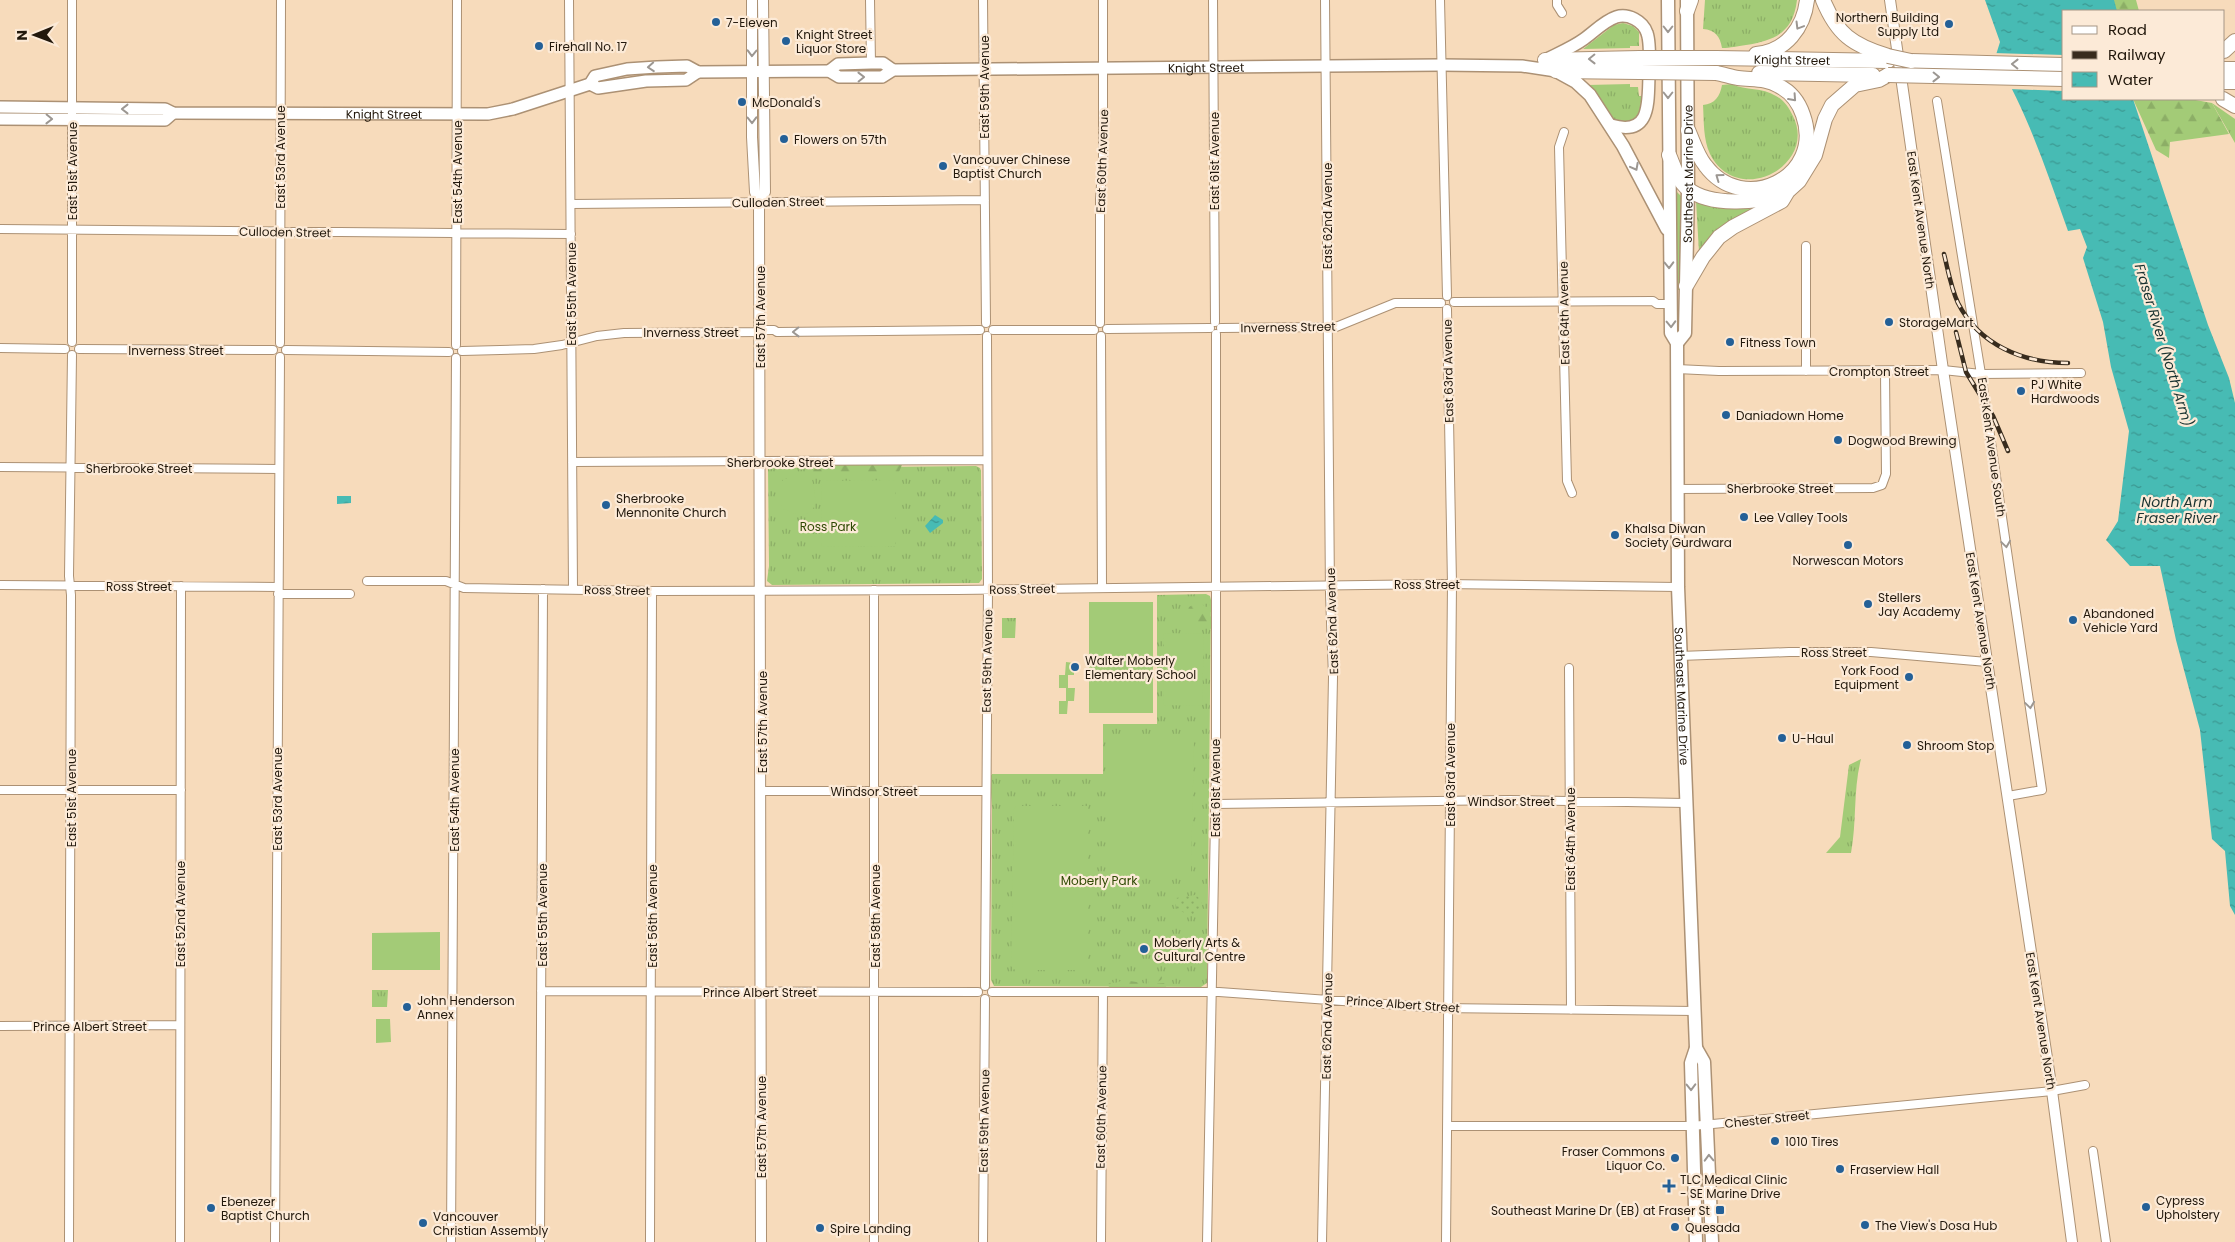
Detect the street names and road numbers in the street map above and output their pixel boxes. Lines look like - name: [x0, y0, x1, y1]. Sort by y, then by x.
- street label: East 59th Avenue: [976, 35, 993, 139]
- street label: Knight Street: [1754, 50, 1830, 68]
- street label: Knight Street: [1168, 58, 1244, 76]
- street label: East 53rd Avenue: [272, 105, 289, 209]
- street label: Knight Street: [346, 105, 422, 122]
- street label: Southeast Marine Drive: [1678, 105, 1697, 243]
- street label: East 60th Avenue: [1092, 109, 1112, 213]
- street label: East 61st Avenue: [1206, 112, 1223, 210]
- street label: East 54th Avenue: [449, 120, 466, 224]
- street label: East 51st Avenue: [64, 122, 81, 220]
- street label: East Kent Avenue North: [1903, 150, 1939, 290]
- street label: East 62nd Avenue: [1319, 163, 1336, 269]
- street label: Culloden Street: [732, 193, 824, 211]
- street label: Culloden Street: [239, 223, 331, 241]
- street label: East 55th Avenue: [563, 242, 580, 346]
- street label: East 64th Avenue: [1555, 261, 1573, 365]
- street label: East 57th Avenue: [752, 266, 769, 368]
- street label: Inverness Street: [1240, 318, 1336, 336]
- street label: East 63rd Avenue: [1439, 319, 1457, 423]
- street label: Inverness Street: [643, 324, 739, 341]
- street label: Inverness Street: [128, 342, 224, 359]
- street label: Crompton Street: [1829, 363, 1929, 380]
- street label: East Kent Avenue South: [1974, 376, 2010, 518]
- street label: Sherbrooke Street: [727, 454, 833, 471]
- street label: Sherbrooke Street: [86, 460, 192, 477]
- street label: Sherbrooke Street: [1727, 480, 1833, 497]
- street label: East Kent Avenue North: [1962, 551, 2000, 691]
- street label: East 62nd Avenue: [1322, 567, 1342, 675]
- street label: Ross Street: [1394, 576, 1460, 593]
- street label: Ross Street: [106, 578, 172, 595]
- street label: Ross Street: [989, 580, 1055, 598]
- street label: Ross Street: [584, 581, 650, 599]
- street label: East 59th Avenue: [978, 609, 996, 713]
- street label: Southeast Marine Drive: [1671, 627, 1693, 766]
- street label: Ross Street: [1801, 644, 1867, 661]
- street label: East 57th Avenue: [754, 671, 771, 773]
- street label: East 63rd Avenue: [1442, 723, 1459, 827]
- street label: East 61st Avenue: [1207, 739, 1224, 837]
- street label: East 53rd Avenue: [269, 747, 286, 851]
- street label: East 54th Avenue: [446, 748, 463, 852]
- street label: East 51st Avenue: [63, 749, 80, 847]
- street label: Windsor Street: [830, 783, 918, 800]
- street label: East 64th Avenue: [1562, 787, 1579, 891]
- street label: Windsor Street: [1467, 793, 1555, 810]
- street label: East 52nd Avenue: [172, 861, 189, 967]
- street label: East 55th Avenue: [534, 863, 551, 967]
- street label: East 56th Avenue: [644, 864, 661, 968]
- street label: East 58th Avenue: [867, 864, 884, 968]
- street label: East Kent Avenue North: [2022, 951, 2060, 1091]
- street label: East 62nd Avenue: [1318, 973, 1336, 1079]
- street label: Prince Albert Street: [703, 984, 817, 1001]
- street label: Prince Albert Street: [1346, 992, 1460, 1016]
- street label: Prince Albert Street: [33, 1018, 147, 1035]
- street label: East 60th Avenue: [1092, 1065, 1110, 1169]
- street label: East 59th Avenue: [975, 1069, 993, 1173]
- street label: East 57th Avenue: [753, 1076, 770, 1178]
- street label: Chester Street: [1724, 1106, 1810, 1132]

